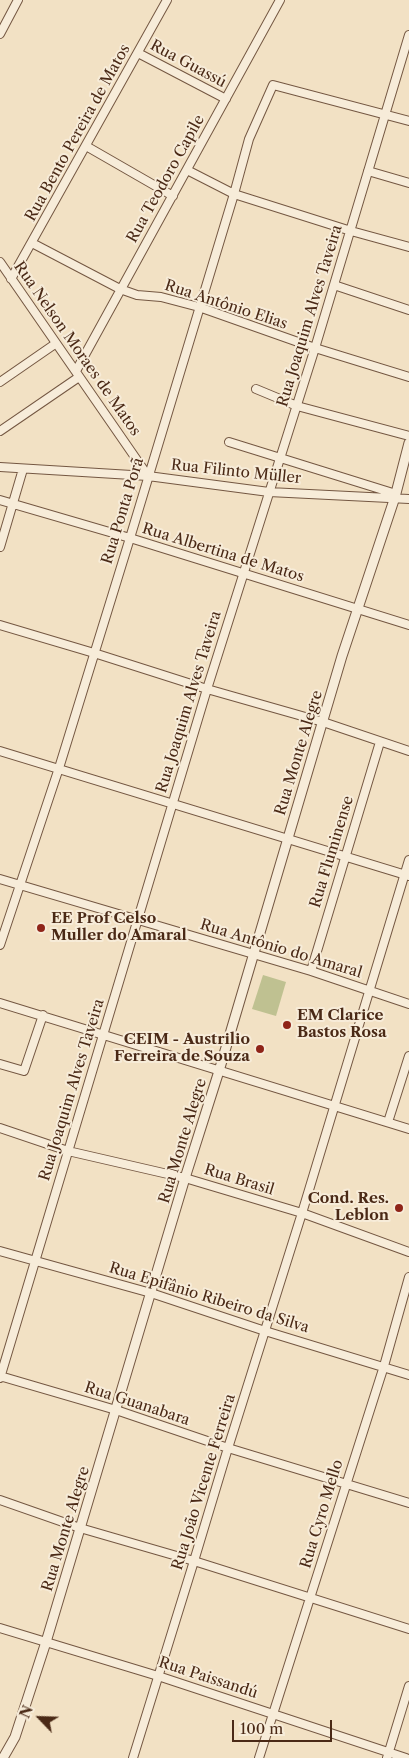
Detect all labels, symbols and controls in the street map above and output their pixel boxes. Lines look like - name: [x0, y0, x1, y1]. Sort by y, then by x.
- street label: Rua Guassú: [147, 36, 229, 92]
- street label: Rua Bento Pereira de Matos: [22, 41, 134, 225]
- street label: Rua Teodoro Capile: [123, 112, 209, 246]
- street label: Rua Joaquim Alves Taveira: [274, 223, 346, 409]
- street label: Rua Nelson Moraes de Matos: [10, 258, 144, 440]
- street label: Rua Antônio Elias: [162, 277, 290, 333]
- street label: Rua Ponta Porã: [98, 456, 148, 566]
- street label: Rua Filinto Müller: [170, 456, 302, 488]
- street label: Rua Albertina de Matos: [140, 520, 306, 586]
- street label: Rua Joaquim Alves Taveira: [153, 609, 225, 795]
- street label: Rua Monte Alegre: [271, 688, 327, 818]
- street label: Rua Fluminense: [306, 794, 358, 910]
- place label: EE Prof Celso Muller do Amaral: [51, 910, 187, 945]
- street label: Rua Antônio do Amaral: [198, 916, 364, 982]
- marker: EE Prof Celso Muller do Amaral: [35, 922, 47, 934]
- street label: Rua Joaquim Alves Taveira: [36, 997, 108, 1183]
- place label: EM Clarice Bastos Rosa: [297, 1007, 387, 1042]
- marker: EM Clarice Bastos Rosa: [281, 1019, 293, 1031]
- place label: CEIM - Austrilio Ferreira de Souza: [114, 1031, 250, 1066]
- marker: CEIM - Austrilio Ferreira de Souza: [254, 1043, 266, 1055]
- street label: Rua Monte Alegre: [155, 1076, 211, 1206]
- street label: Rua Brasil: [202, 1161, 276, 1199]
- place label: Cond. Res. Leblon: [308, 1190, 389, 1225]
- marker: Cond. Res. Leblon: [393, 1202, 405, 1214]
- street label: Rua Epifânio Ribeiro da Silva: [107, 1259, 311, 1337]
- street label: Rua Guanabara: [82, 1378, 192, 1430]
- street label: Rua João Vicente Ferreira: [169, 1392, 239, 1572]
- street label: Rua Cyro Mello: [297, 1457, 347, 1571]
- street label: Rua Monte Alegre: [38, 1464, 94, 1594]
- street label: Rua Paissandú: [156, 1654, 260, 1702]
- north arrow: [15, 1693, 65, 1743]
- text: N: [16, 1703, 37, 1721]
- scale bar: [234, 1710, 334, 1742]
- text: 100 m: [240, 1719, 283, 1738]

